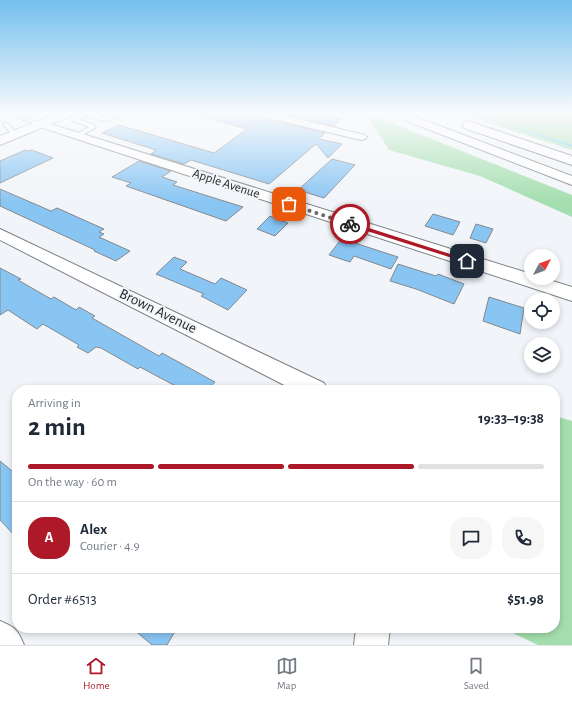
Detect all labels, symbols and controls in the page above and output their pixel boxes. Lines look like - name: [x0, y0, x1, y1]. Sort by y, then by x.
- street label: Apple Avenue: [191, 167, 261, 201]
- pin: [272, 187, 306, 221]
- icon: bag: [278, 193, 300, 215]
- courier: [330, 204, 370, 244]
- icon: bike: [339, 213, 361, 235]
- pin: [450, 244, 484, 278]
- north arrow: [524, 249, 560, 285]
- map controls: [524, 249, 560, 373]
- icon: home: [456, 250, 478, 272]
- street label: Brown Avenue: [117, 286, 199, 336]
- button: locate: [524, 293, 560, 329]
- button: layers: [524, 337, 560, 373]
- text: Arriving in: [28, 397, 81, 410]
- text: 19:33–19:38: [478, 411, 544, 426]
- text: 2 min: [28, 414, 86, 440]
- text: On the way · 60 m: [28, 476, 117, 489]
- button: chat: [450, 517, 492, 559]
- button: phone: [502, 517, 544, 559]
- text: Alex: [80, 522, 107, 537]
- text: A: [44, 530, 54, 545]
- text: Courier · 4.9: [80, 540, 140, 553]
- text: Order #6513: [28, 592, 97, 607]
- text: $51.98: [507, 592, 544, 607]
- tab: Home: [83, 655, 110, 692]
- tab: Map: [276, 655, 298, 692]
- tab: Saved: [464, 655, 489, 692]

